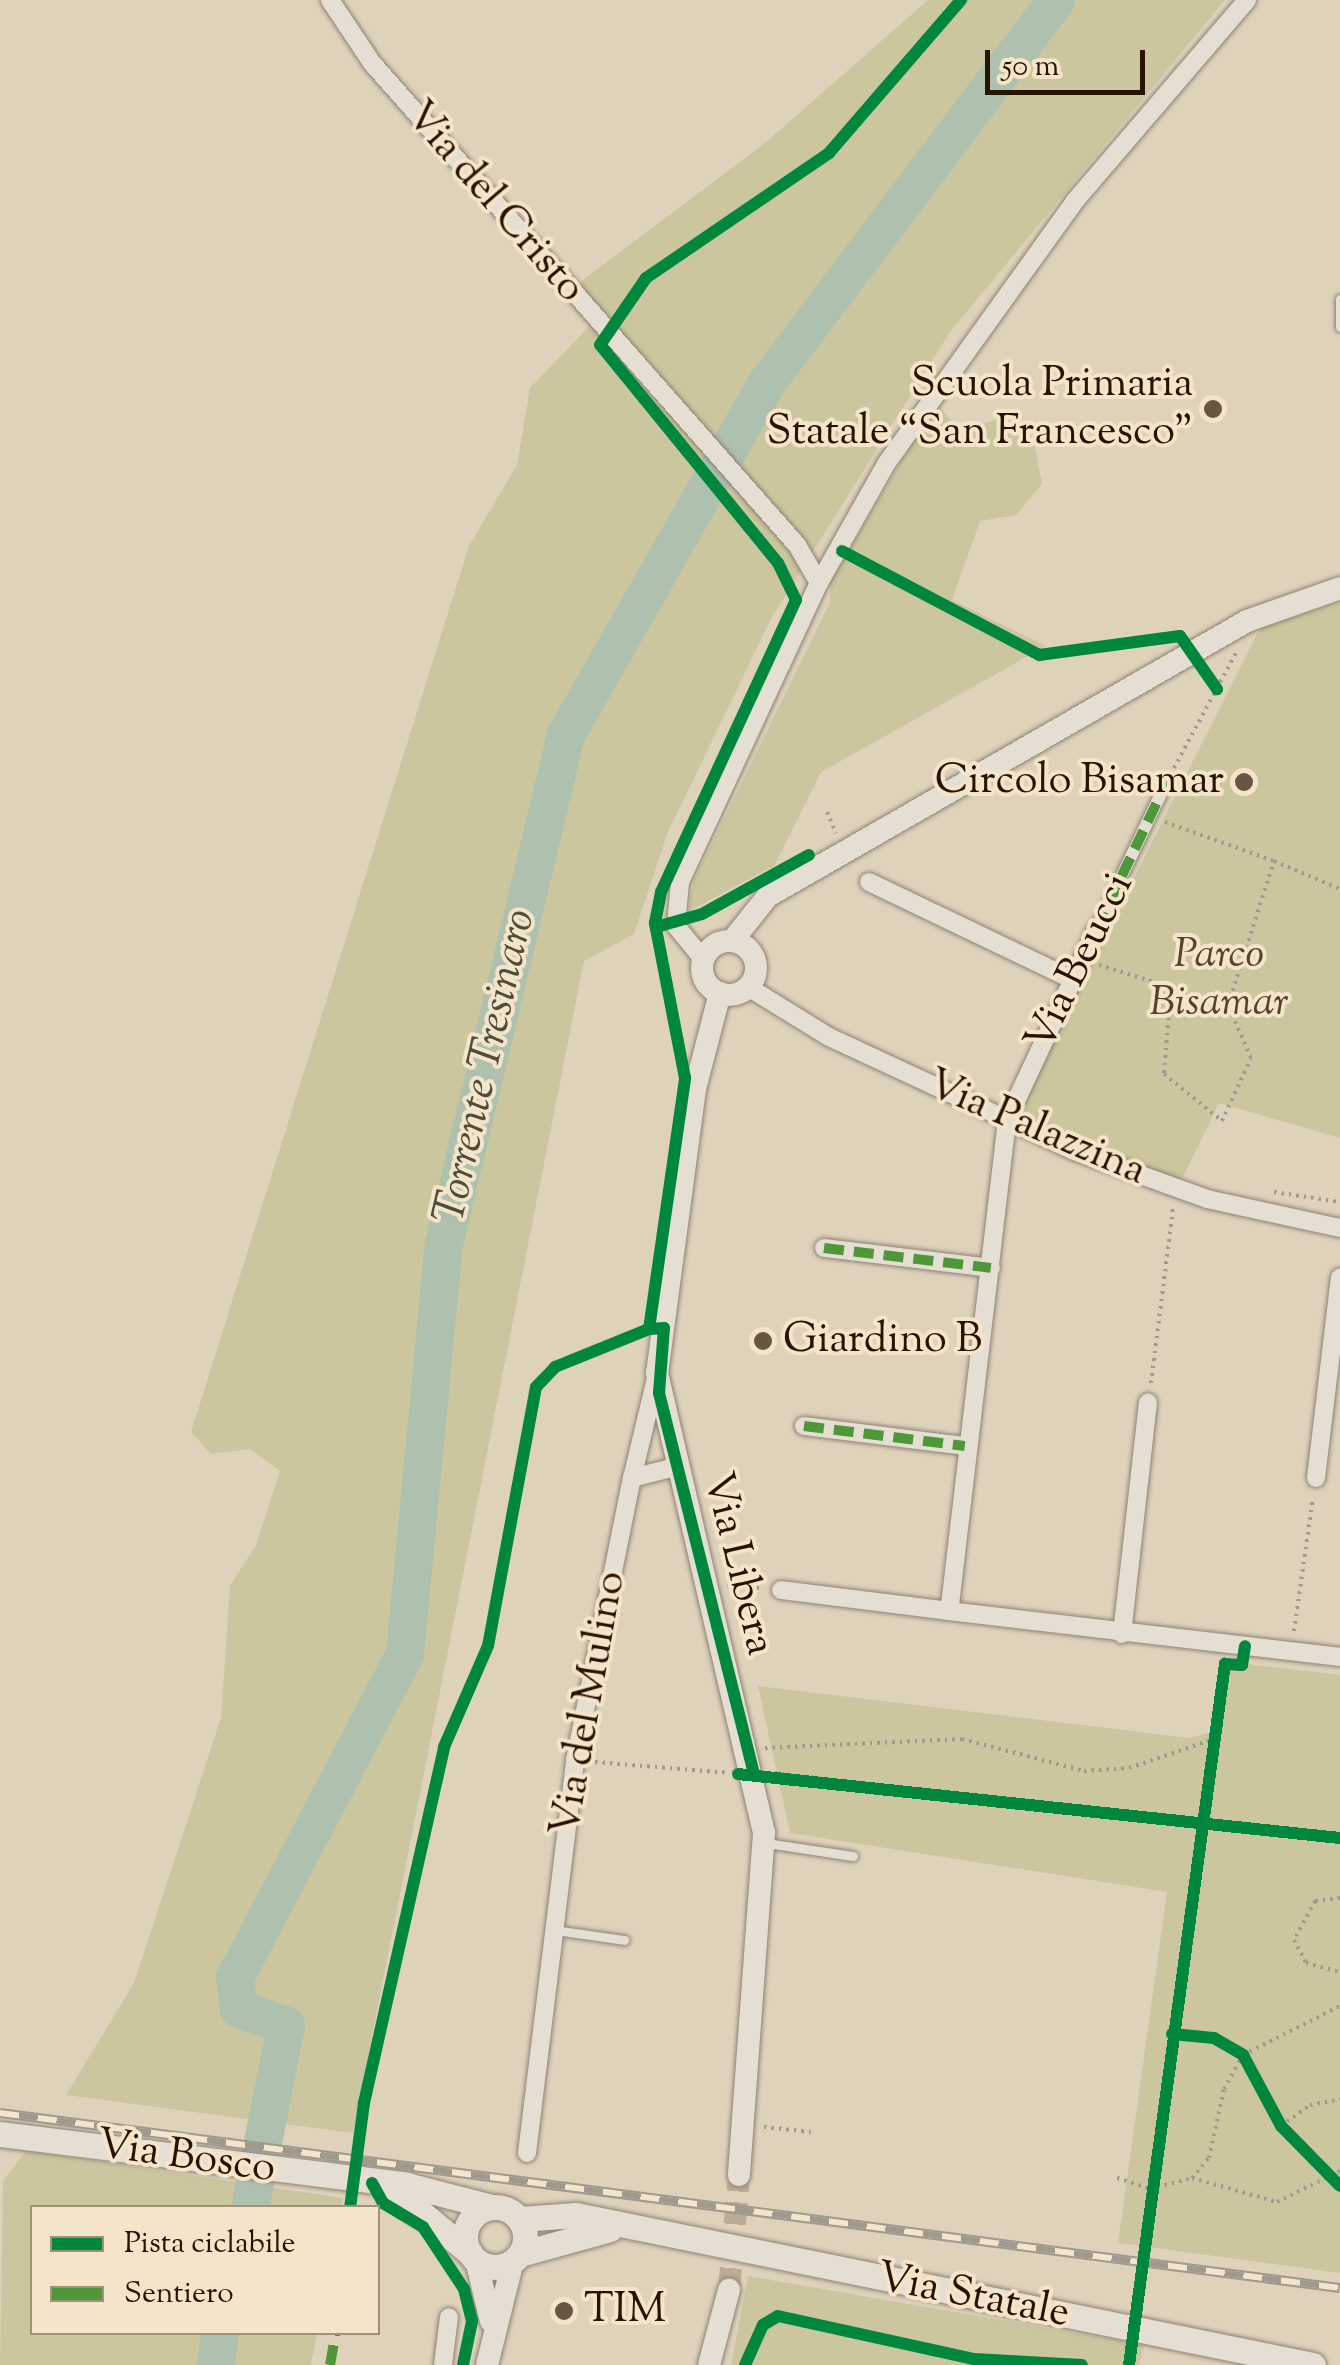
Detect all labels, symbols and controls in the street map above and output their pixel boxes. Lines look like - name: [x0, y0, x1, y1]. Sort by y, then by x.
- scale bar: [990, 30, 1150, 92]
- text: 50 m: [1002, 46, 1059, 89]
- street label: Via del Cristo: [393, 92, 595, 314]
- place label: Scuola Primaria Statale “San Francesco”: [766, 360, 1193, 458]
- marker: Scuola Primaria Statale “San Francesco”: [1202, 398, 1224, 420]
- place label: Circolo Bisamar: [935, 757, 1224, 807]
- marker: Circolo Bisamar: [1233, 771, 1255, 793]
- street label: Via Beucci: [1016, 866, 1146, 1060]
- water label: Torrente Tresinaro: [425, 905, 549, 1229]
- park label: Parco Bisamar: [1149, 931, 1289, 1030]
- street label: Via Palazzina: [919, 1060, 1153, 1198]
- place label: Giardino B: [783, 1316, 982, 1366]
- marker: Giardino B: [752, 1330, 774, 1352]
- street label: Via Libera: [690, 1468, 784, 1660]
- street label: Via del Mulino: [542, 1568, 638, 1840]
- street label: Via Bosco: [94, 2121, 278, 2195]
- legend: [30, 2205, 380, 2335]
- text: Pista ciclabile: [124, 2223, 296, 2266]
- street label: Via Statale: [873, 2254, 1073, 2340]
- text: Sentiero: [124, 2273, 234, 2316]
- place label: TIM: [584, 2286, 666, 2336]
- marker: TIM: [553, 2300, 575, 2322]

